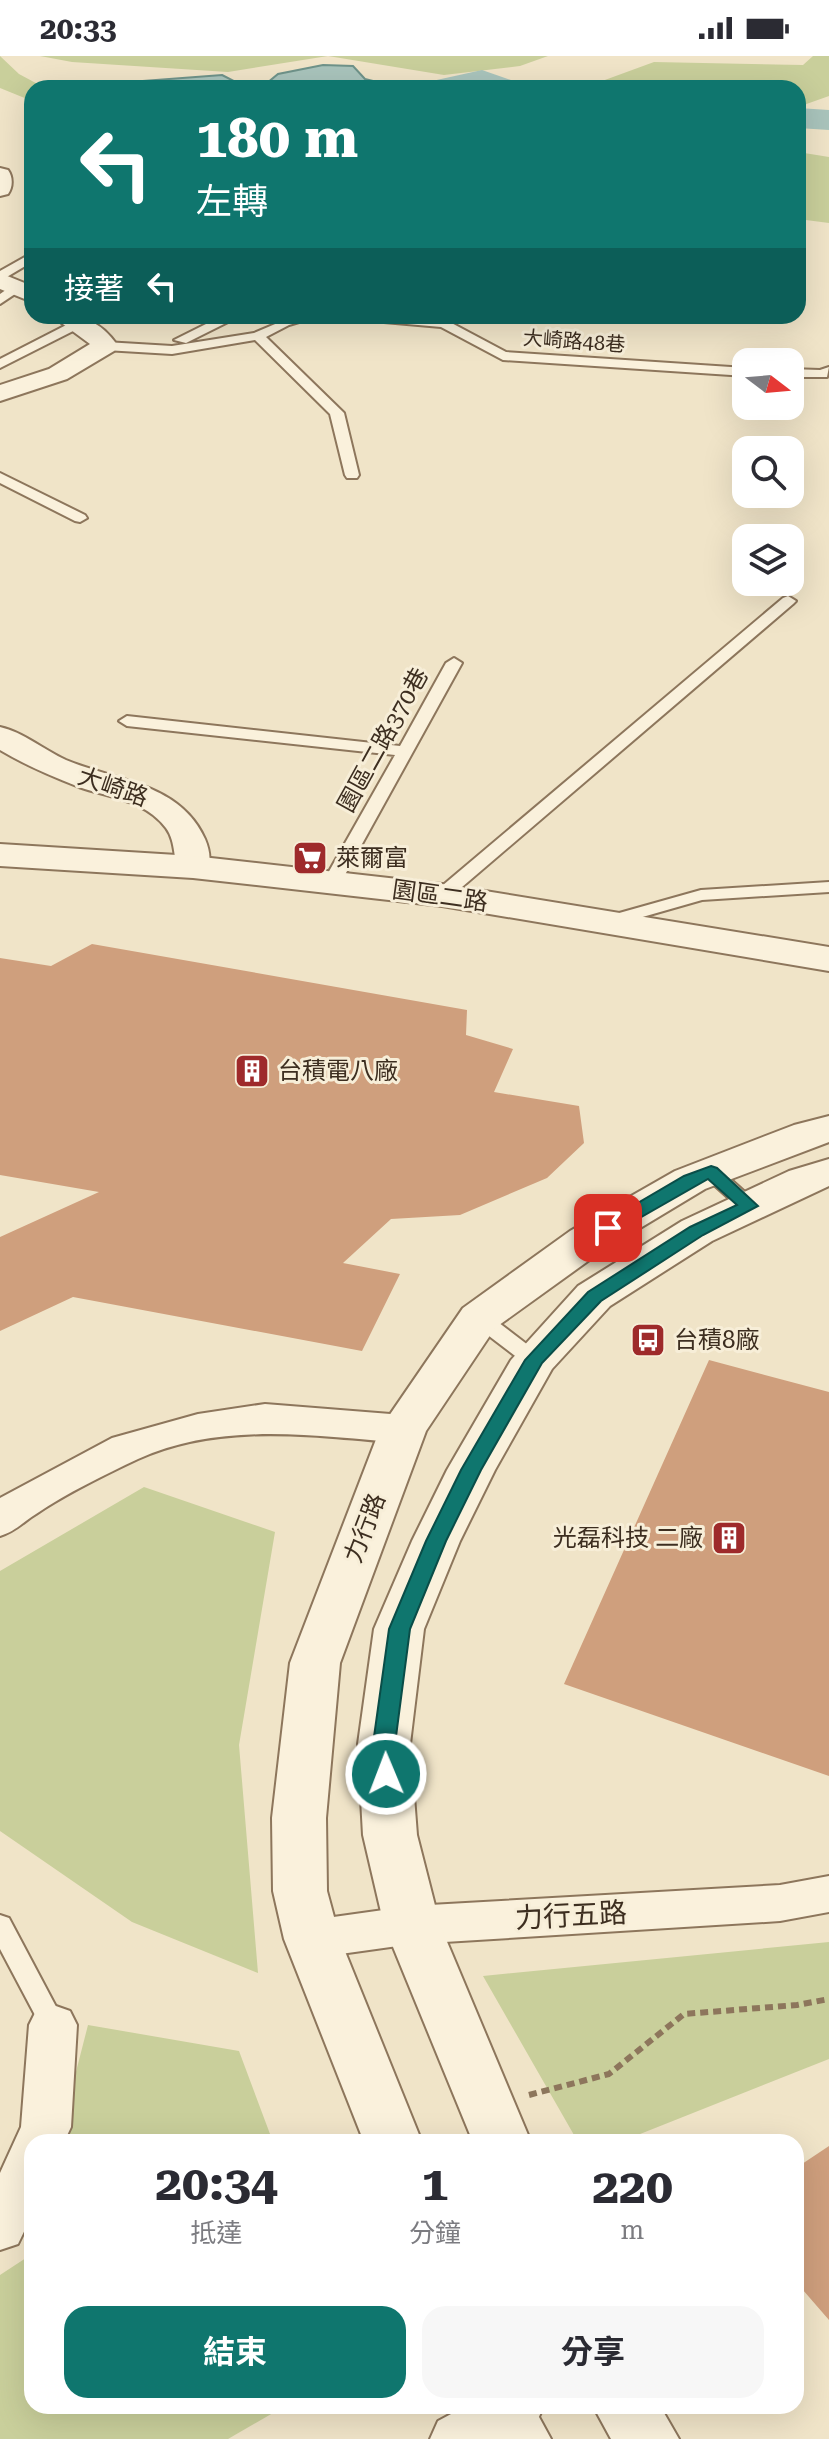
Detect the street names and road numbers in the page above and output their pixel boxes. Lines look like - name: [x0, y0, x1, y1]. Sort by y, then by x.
- street label: 大崎路48巷: [522, 325, 626, 357]
- street label: 園區二路370巷: [332, 663, 434, 817]
- street label: 大崎路: [74, 762, 152, 812]
- street label: 園區二路: [391, 875, 489, 917]
- street label: 力行路: [339, 1489, 391, 1567]
- street label: 力行五路: [514, 1896, 628, 1935]

